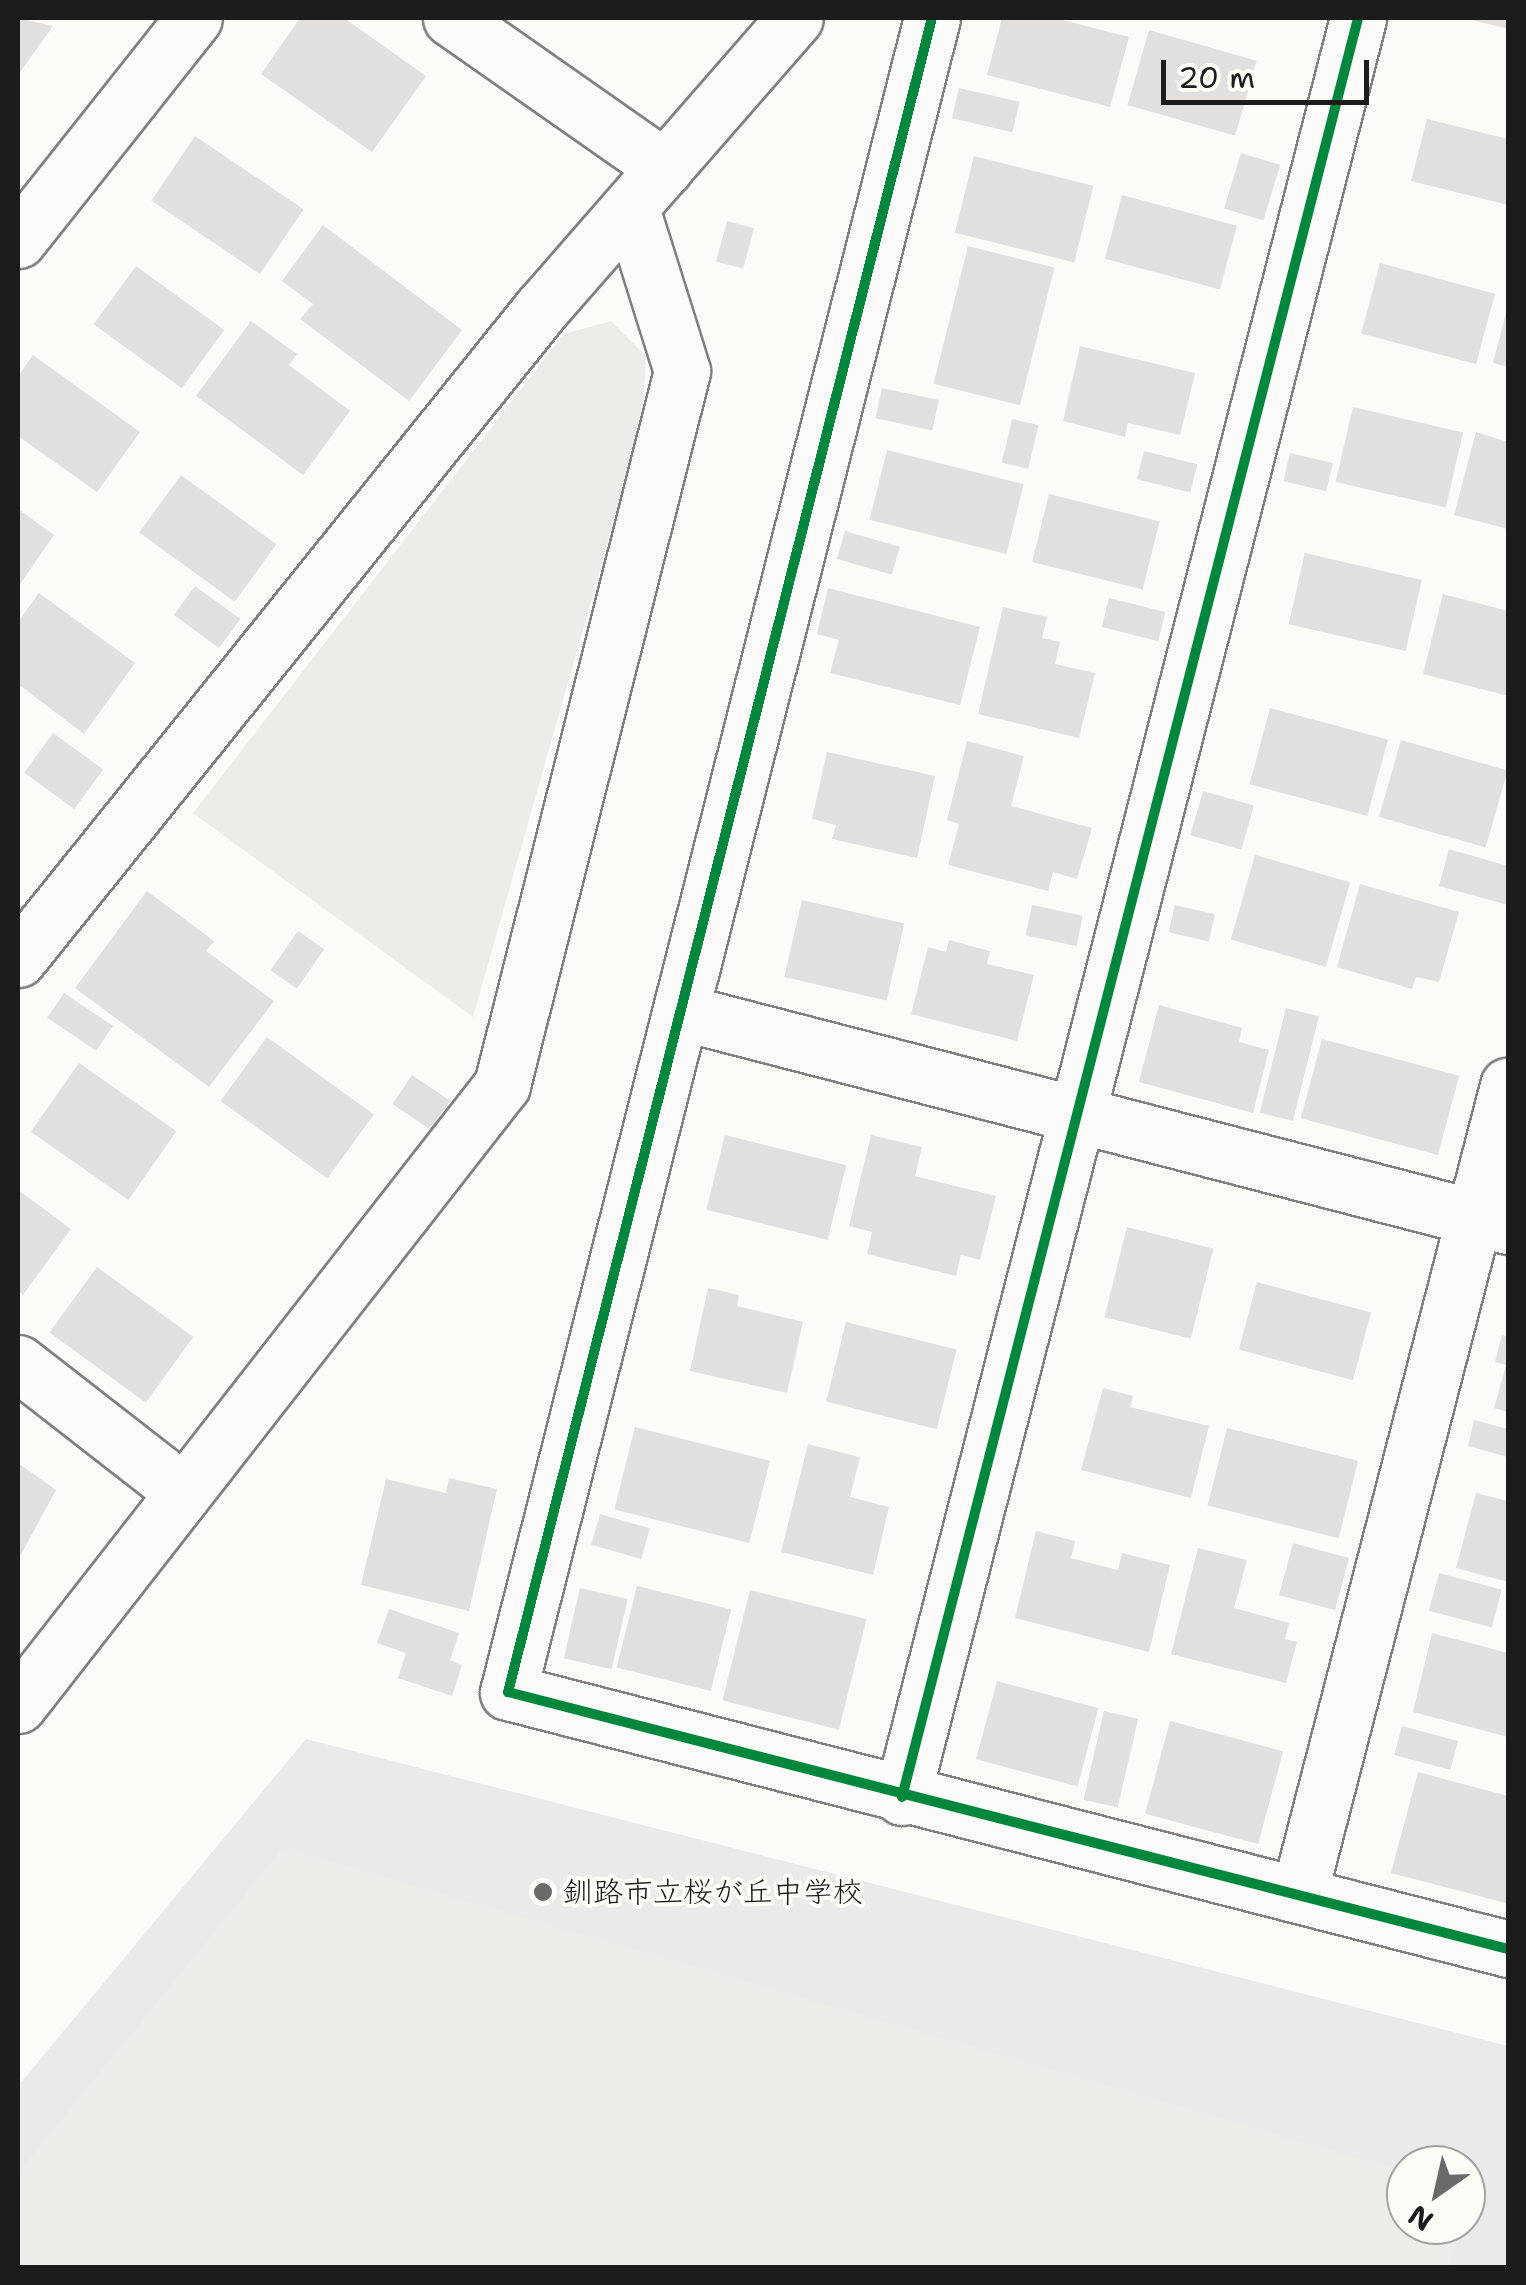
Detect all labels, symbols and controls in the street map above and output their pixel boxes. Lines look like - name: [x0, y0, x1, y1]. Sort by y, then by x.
- scale bar: [1166, 40, 1374, 102]
- text: 20 m: [1178, 57, 1255, 98]
- place label: 釧路市立桜が丘中学校: [563, 1874, 863, 1910]
- marker: 釧路市立桜が丘中学校: [532, 1881, 554, 1903]
- north arrow: [1386, 2145, 1486, 2245]
- text: N: [1401, 2196, 1440, 2240]

